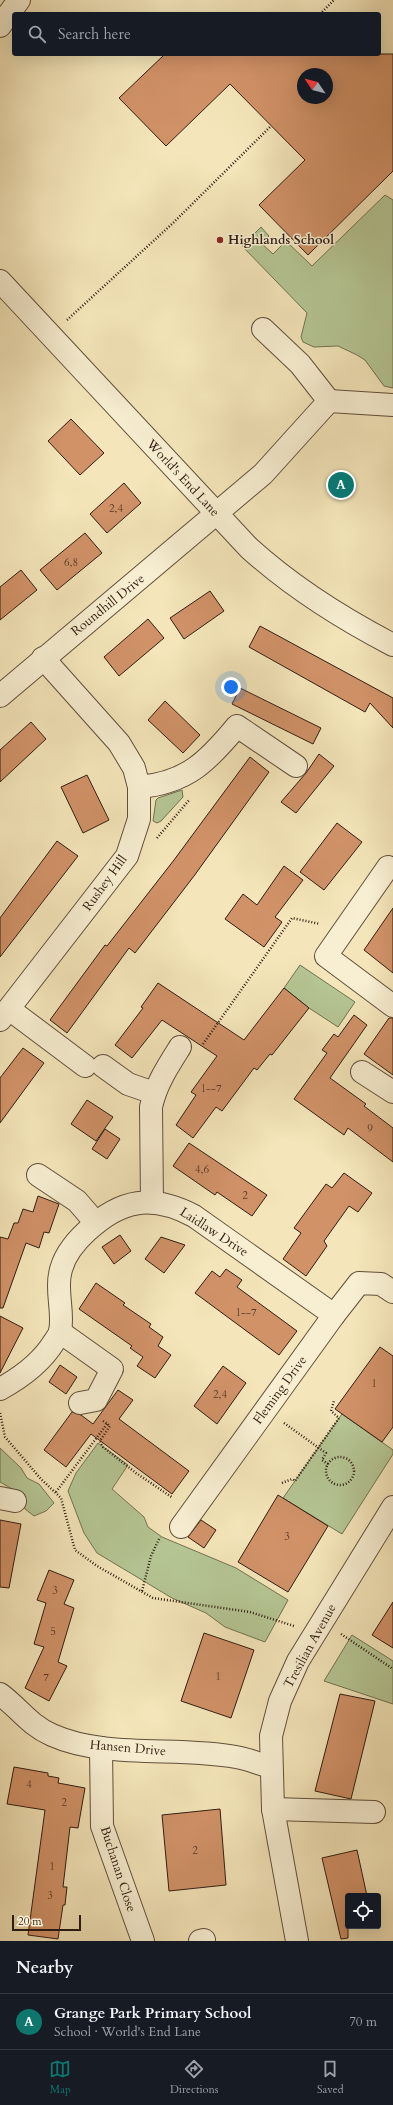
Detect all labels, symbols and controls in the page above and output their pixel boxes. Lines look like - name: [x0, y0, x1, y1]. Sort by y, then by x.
- search box: [12, 12, 381, 56]
- icon: search: [26, 23, 48, 45]
- text: Search here: [58, 24, 131, 44]
- north arrow: [297, 68, 333, 104]
- place label: Highlands School: [228, 231, 334, 249]
- marker: Highlands School: [215, 235, 225, 245]
- street label: World's End Lane: [142, 435, 224, 521]
- pin: A: [328, 470, 354, 500]
- house number: 2,4: [109, 501, 123, 516]
- house number: 6,8: [64, 555, 78, 570]
- street label: Roundhill Drive: [67, 570, 149, 640]
- your location: [221, 677, 241, 697]
- street label: Rushey Hill: [79, 851, 132, 915]
- house number: 1--7: [200, 1081, 222, 1096]
- house number: 9: [367, 1121, 373, 1136]
- house number: 4,6: [195, 1162, 209, 1177]
- house number: 2: [242, 1188, 248, 1203]
- street label: Laidlaw Drive: [176, 1203, 252, 1261]
- house number: 1--7: [235, 1305, 257, 1320]
- street label: Fleming Drive: [249, 1352, 311, 1428]
- house number: 1: [371, 1376, 377, 1391]
- house number: 2,4: [213, 1387, 227, 1402]
- house number: 3: [284, 1529, 290, 1544]
- house number: 3: [52, 1583, 58, 1598]
- street label: Tresilian Avenue: [279, 1601, 341, 1691]
- house number: 5: [50, 1624, 56, 1639]
- house number: 1: [215, 1669, 221, 1684]
- house number: 7: [43, 1670, 49, 1685]
- street label: Hansen Drive: [89, 1736, 167, 1760]
- house number: 4: [26, 1777, 32, 1792]
- house number: 2: [61, 1795, 67, 1810]
- street label: Buchanan Close: [96, 1824, 140, 1914]
- house number: 2: [192, 1843, 198, 1858]
- house number: 1: [49, 1859, 55, 1874]
- house number: 3: [47, 1888, 53, 1903]
- map controls: [345, 1893, 381, 1929]
- button: locate: [345, 1893, 381, 1929]
- scale bar: [12, 1913, 81, 1932]
- text: 20 m: [18, 1914, 42, 1929]
- text: Nearby: [16, 1956, 73, 1979]
- text: Grange Park Primary School: [54, 2003, 251, 2023]
- text: A: [24, 2013, 34, 2031]
- text: 70 m: [349, 2013, 377, 2031]
- text: School · World's End Lane: [54, 2023, 201, 2041]
- tab: Map: [49, 2058, 71, 2097]
- tab: Directions: [170, 2058, 218, 2097]
- tab: Saved: [317, 2058, 344, 2097]

